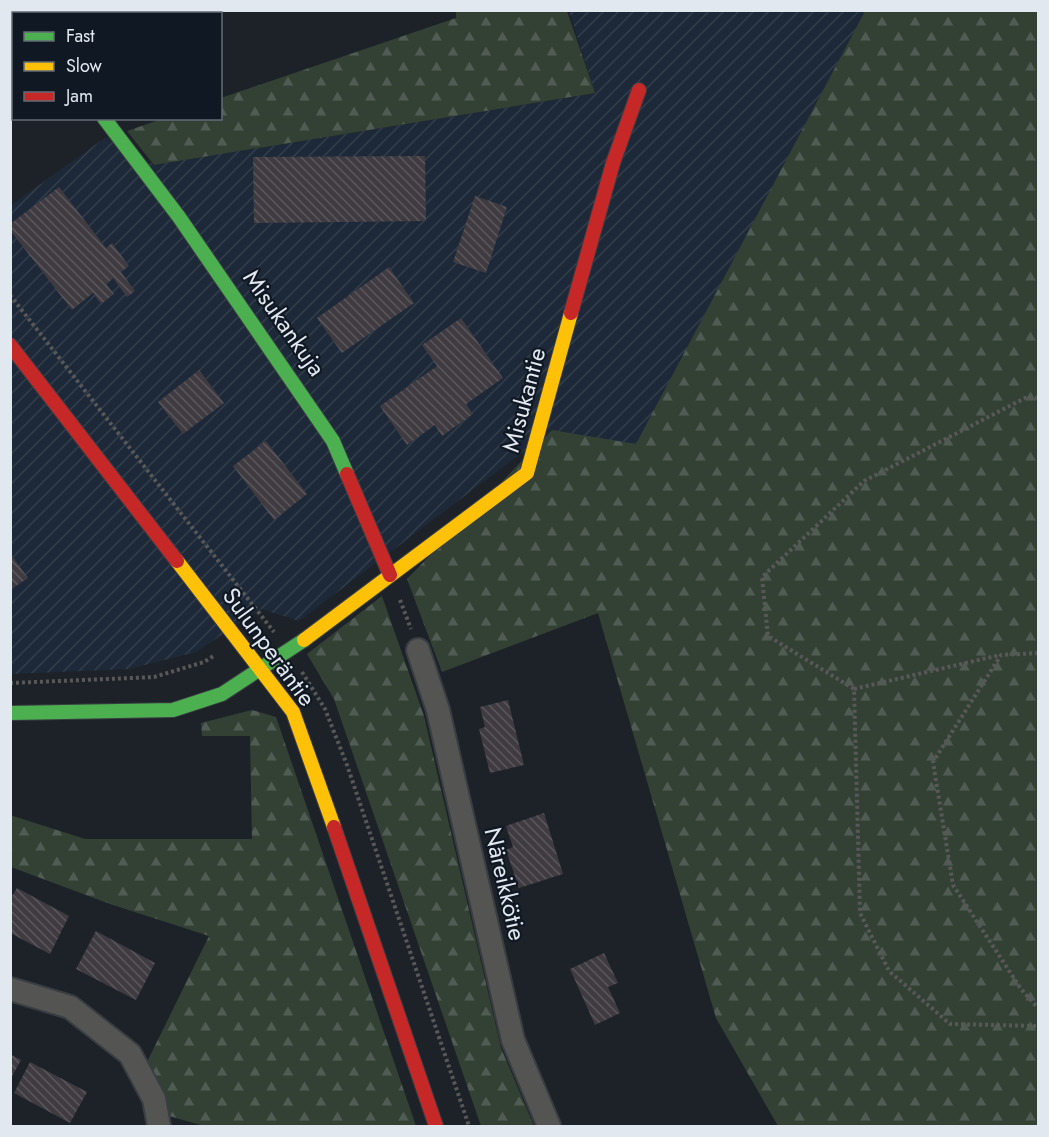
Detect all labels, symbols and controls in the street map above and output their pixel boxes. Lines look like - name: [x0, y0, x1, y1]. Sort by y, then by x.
- legend: [12, 12, 222, 120]
- text: Fast: [66, 23, 95, 49]
- text: Slow: [66, 53, 103, 79]
- text: Jam: [64, 83, 93, 109]
- street label: Misukankuja: [235, 262, 334, 383]
- street label: Misukantie: [493, 344, 554, 456]
- street label: Sulunperäntie: [214, 580, 325, 713]
- street label: Näreikkötie: [476, 824, 535, 944]

